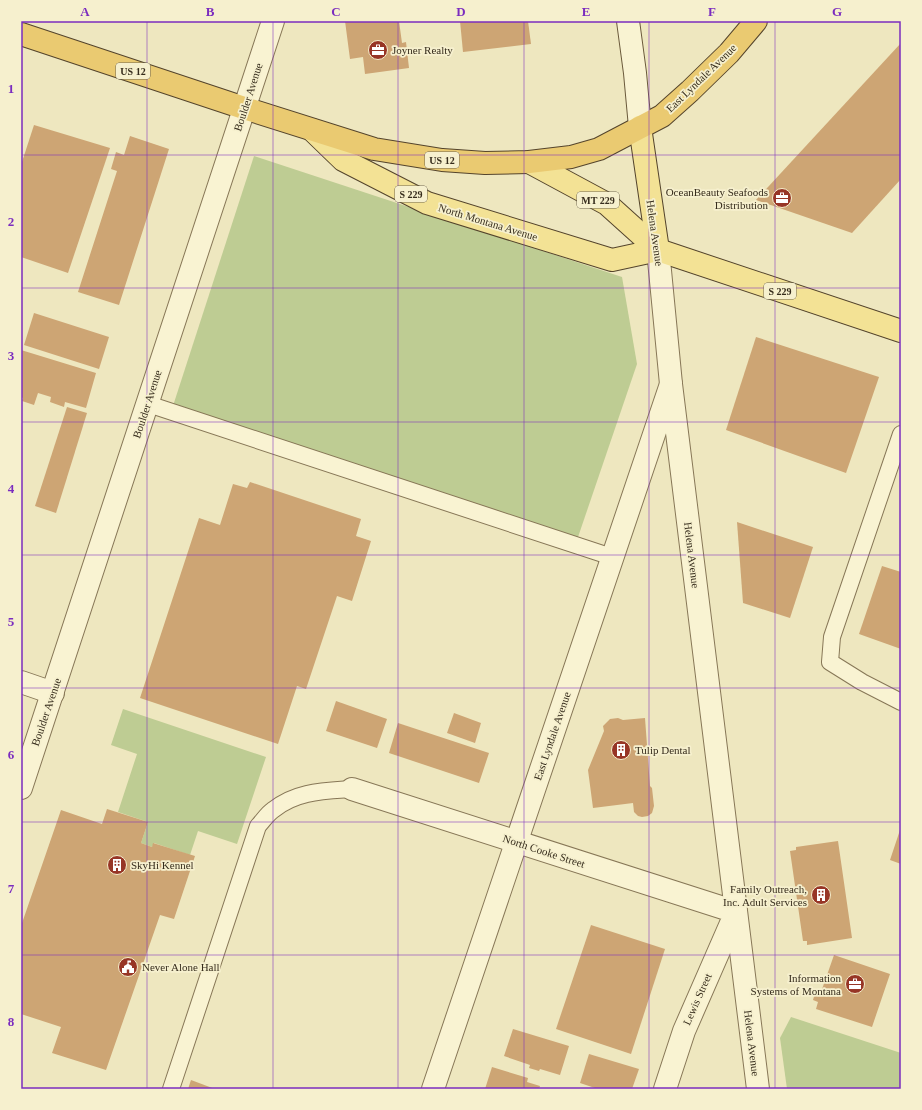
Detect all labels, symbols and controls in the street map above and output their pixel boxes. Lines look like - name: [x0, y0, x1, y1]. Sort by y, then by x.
- text: A: [80, 4, 90, 19]
- text: B: [206, 4, 215, 19]
- text: C: [331, 4, 341, 19]
- text: D: [456, 4, 466, 19]
- text: E: [582, 4, 590, 19]
- text: F: [708, 4, 716, 19]
- text: G: [832, 4, 842, 19]
- office icon: Joyner Realty: [367, 39, 389, 61]
- street label: East Lyndale Avenue: [664, 41, 739, 115]
- place label: Joyner Realty: [392, 44, 453, 56]
- street label: Boulder Avenue: [231, 61, 265, 133]
- road number: US 12: [116, 63, 150, 79]
- text: 1: [8, 81, 14, 96]
- road number: US 12: [425, 152, 459, 168]
- road number: S 229: [395, 186, 427, 202]
- place label: OceanBeauty Seafoods Distribution: [666, 186, 768, 211]
- office icon: OceanBeauty Seafoods Distribution: [771, 187, 793, 209]
- road number: MT 229: [577, 192, 619, 208]
- street label: Helena Avenue: [644, 199, 666, 267]
- street label: North Montana Avenue: [437, 201, 539, 243]
- text: 2: [8, 214, 14, 229]
- road number: S 229: [764, 283, 796, 299]
- text: 3: [8, 348, 15, 363]
- street label: Boulder Avenue: [130, 368, 164, 440]
- text: 4: [8, 481, 15, 496]
- street label: Helena Avenue: [682, 521, 702, 589]
- text: 5: [8, 614, 15, 629]
- street label: Boulder Avenue: [29, 676, 63, 748]
- street label: East Lyndale Avenue: [531, 690, 573, 782]
- building icon: Tulip Dental: [610, 739, 632, 761]
- place label: Tulip Dental: [635, 744, 691, 756]
- text: 6: [8, 747, 15, 762]
- street label: North Cooke Street: [501, 832, 587, 870]
- building icon: SkyHi Kennel: [106, 854, 128, 876]
- place label: SkyHi Kennel: [131, 859, 194, 871]
- text: 7: [8, 881, 15, 896]
- place label: Family Outreach, Inc. Adult Services: [723, 883, 807, 908]
- building icon: Family Outreach, Inc. Adult Services: [810, 884, 832, 906]
- public building icon: Never Alone Hall: [117, 956, 139, 978]
- place label: Never Alone Hall: [142, 961, 220, 973]
- street label: Lewis Street: [680, 971, 714, 1027]
- place label: Information Systems of Montana: [751, 972, 841, 997]
- office icon: Information Systems of Montana: [844, 973, 866, 995]
- street label: Helena Avenue: [742, 1009, 762, 1077]
- text: 8: [8, 1014, 15, 1029]

